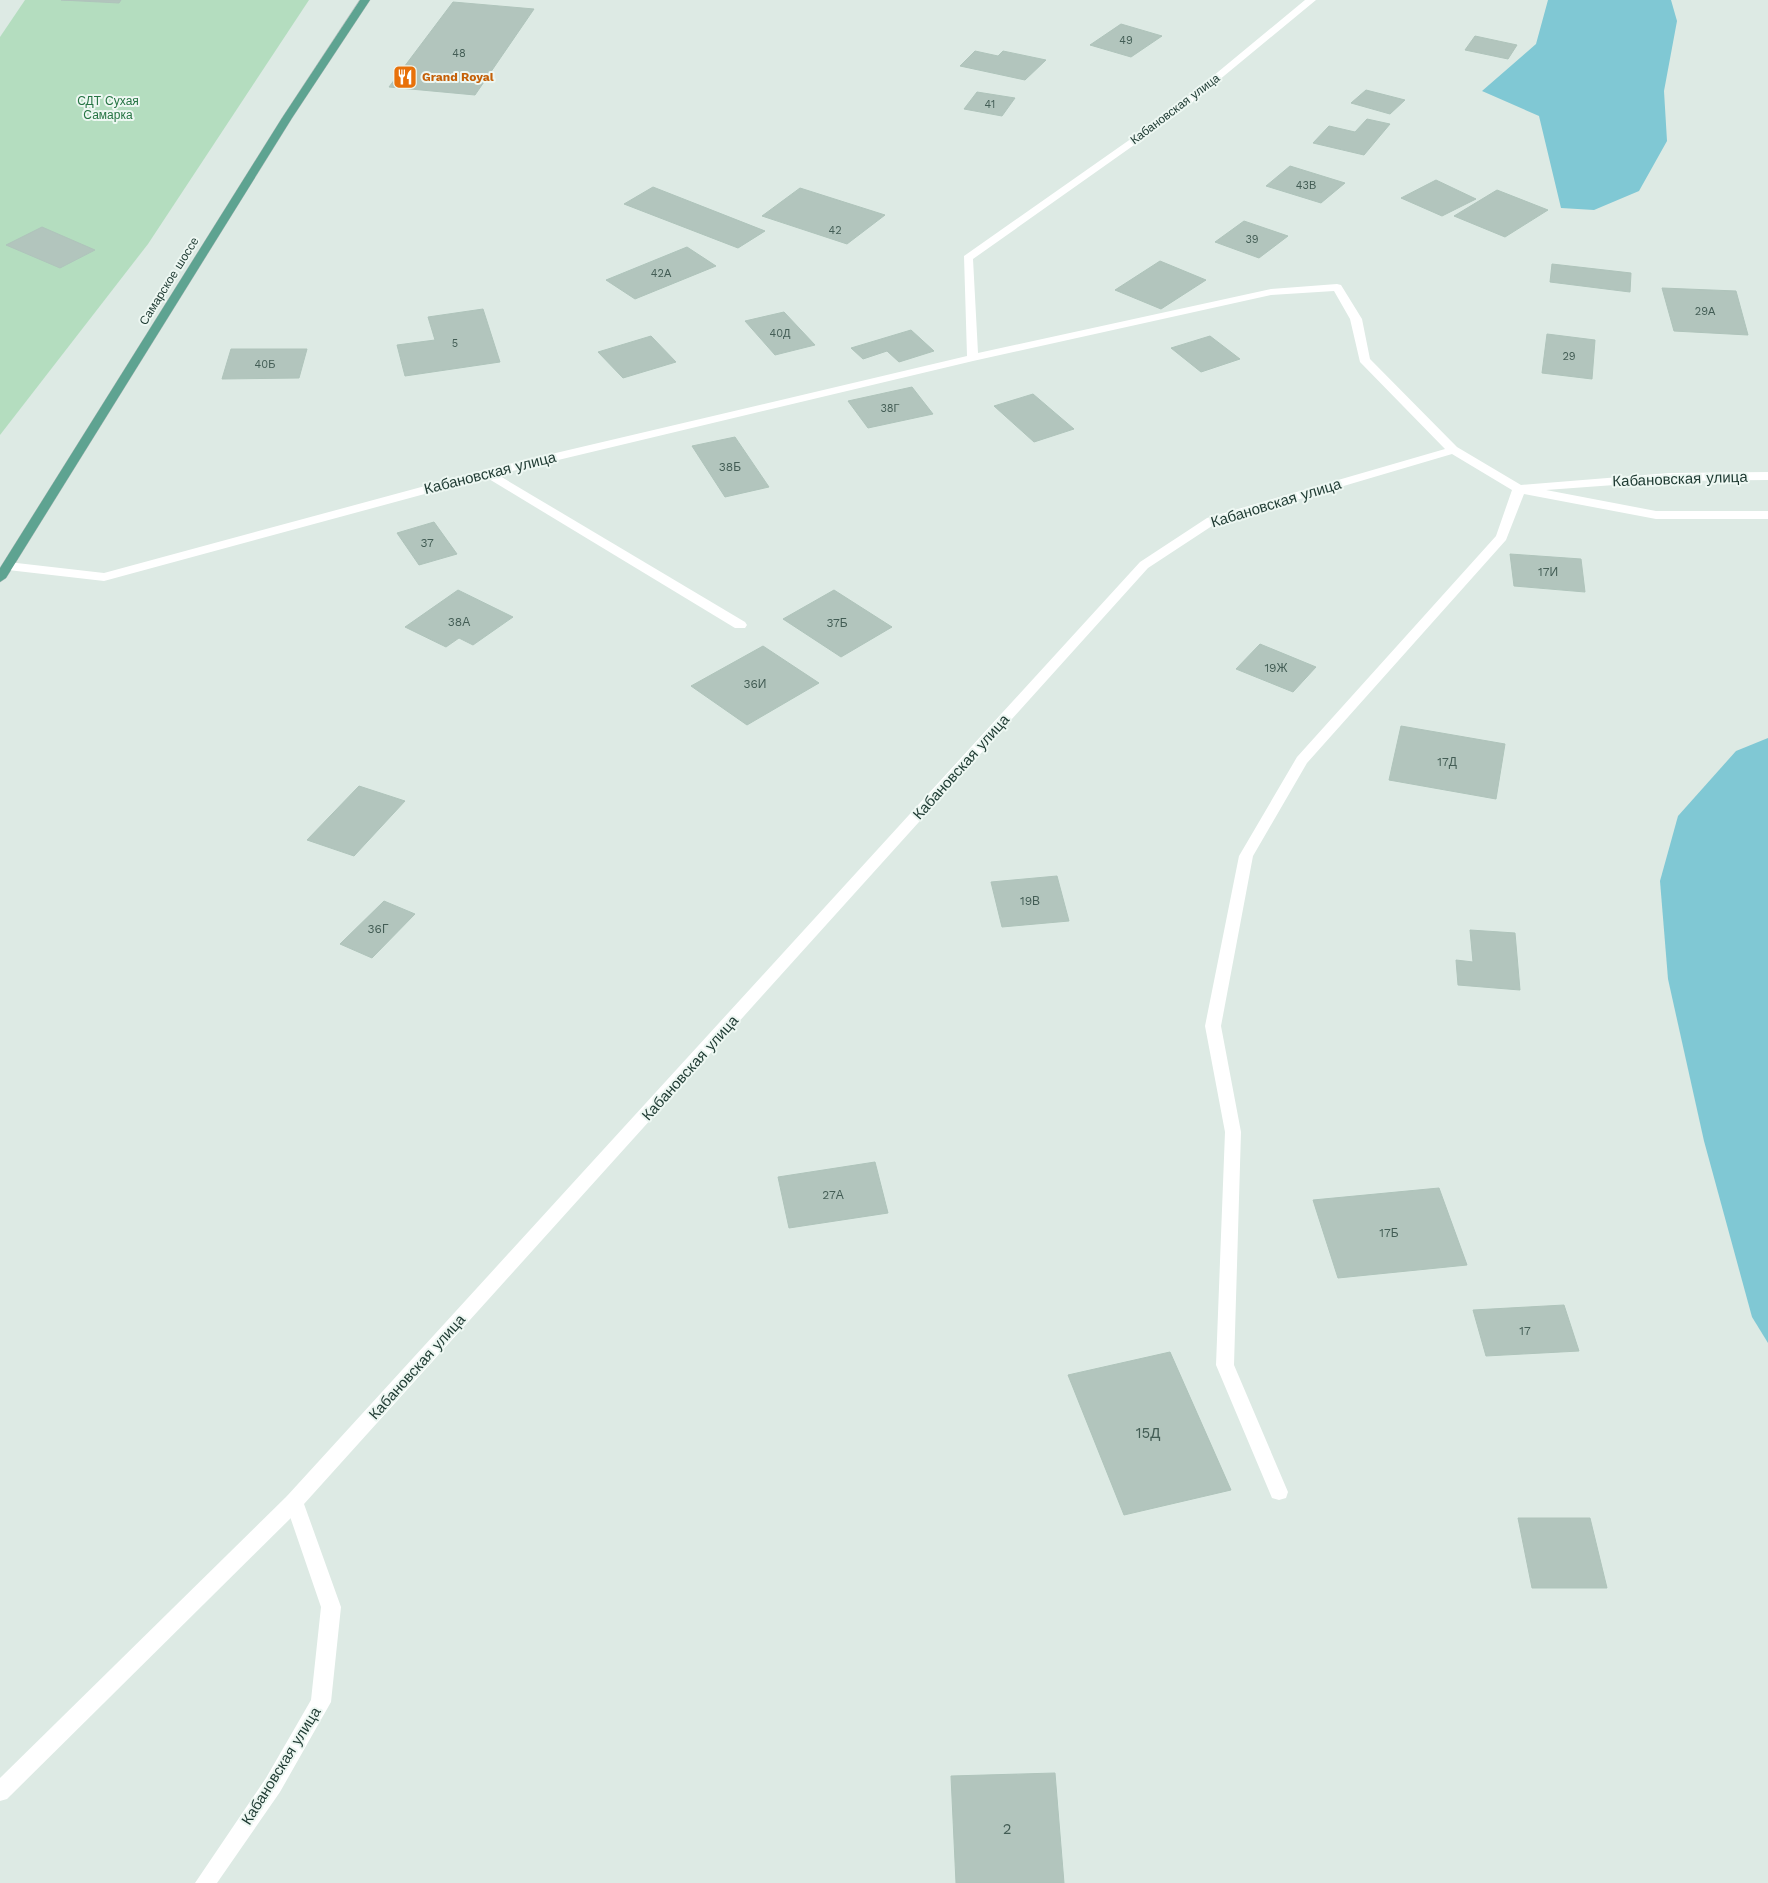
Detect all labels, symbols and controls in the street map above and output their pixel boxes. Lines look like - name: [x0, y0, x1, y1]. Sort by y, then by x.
- house number: 49: [1119, 34, 1133, 47]
- house number: 48: [452, 47, 466, 60]
- restaurant icon: Grand Royal: [392, 64, 418, 90]
- place label: Grand Royal: [422, 70, 494, 84]
- street label: Кабановская улица: [1128, 71, 1223, 147]
- park label: СДТ Сухая Самарка: [77, 94, 139, 122]
- house number: 41: [985, 98, 995, 111]
- house number: 43В: [1296, 179, 1316, 192]
- house number: 42: [828, 224, 842, 237]
- house number: 39: [1245, 233, 1259, 246]
- street label: Самарское шоссе: [136, 234, 202, 327]
- house number: 42А: [651, 267, 672, 280]
- house number: 29А: [1695, 305, 1716, 318]
- house number: 40Д: [769, 327, 791, 340]
- house number: 5: [452, 337, 458, 350]
- house number: 29: [1562, 350, 1576, 363]
- house number: 40Б: [255, 358, 275, 371]
- house number: 38Г: [880, 402, 900, 415]
- street label: Кабановская улица: [422, 448, 558, 498]
- house number: 38Б: [719, 460, 741, 474]
- street label: Кабановская улица: [1612, 468, 1749, 490]
- street label: Кабановская улица: [1209, 474, 1344, 531]
- house number: 37: [420, 536, 434, 550]
- house number: 17И: [1538, 565, 1558, 579]
- house number: 38А: [448, 615, 470, 629]
- house number: 37Б: [826, 616, 848, 630]
- house number: 19Ж: [1264, 661, 1288, 675]
- house number: 36И: [744, 677, 766, 691]
- street label: Кабановская улица: [909, 710, 1013, 823]
- house number: 17Д: [1437, 755, 1457, 769]
- house number: 19В: [1020, 894, 1040, 908]
- house number: 36Г: [368, 922, 389, 936]
- street label: Кабановская улица: [638, 1011, 742, 1124]
- house number: 27А: [822, 1188, 844, 1202]
- house number: 17Б: [1379, 1226, 1399, 1240]
- street label: Кабановская улица: [365, 1310, 469, 1423]
- house number: 17: [1519, 1324, 1531, 1338]
- house number: 15Д: [1136, 1424, 1160, 1442]
- street label: Кабановская улица: [238, 1703, 325, 1828]
- house number: 2: [1003, 1820, 1011, 1838]

